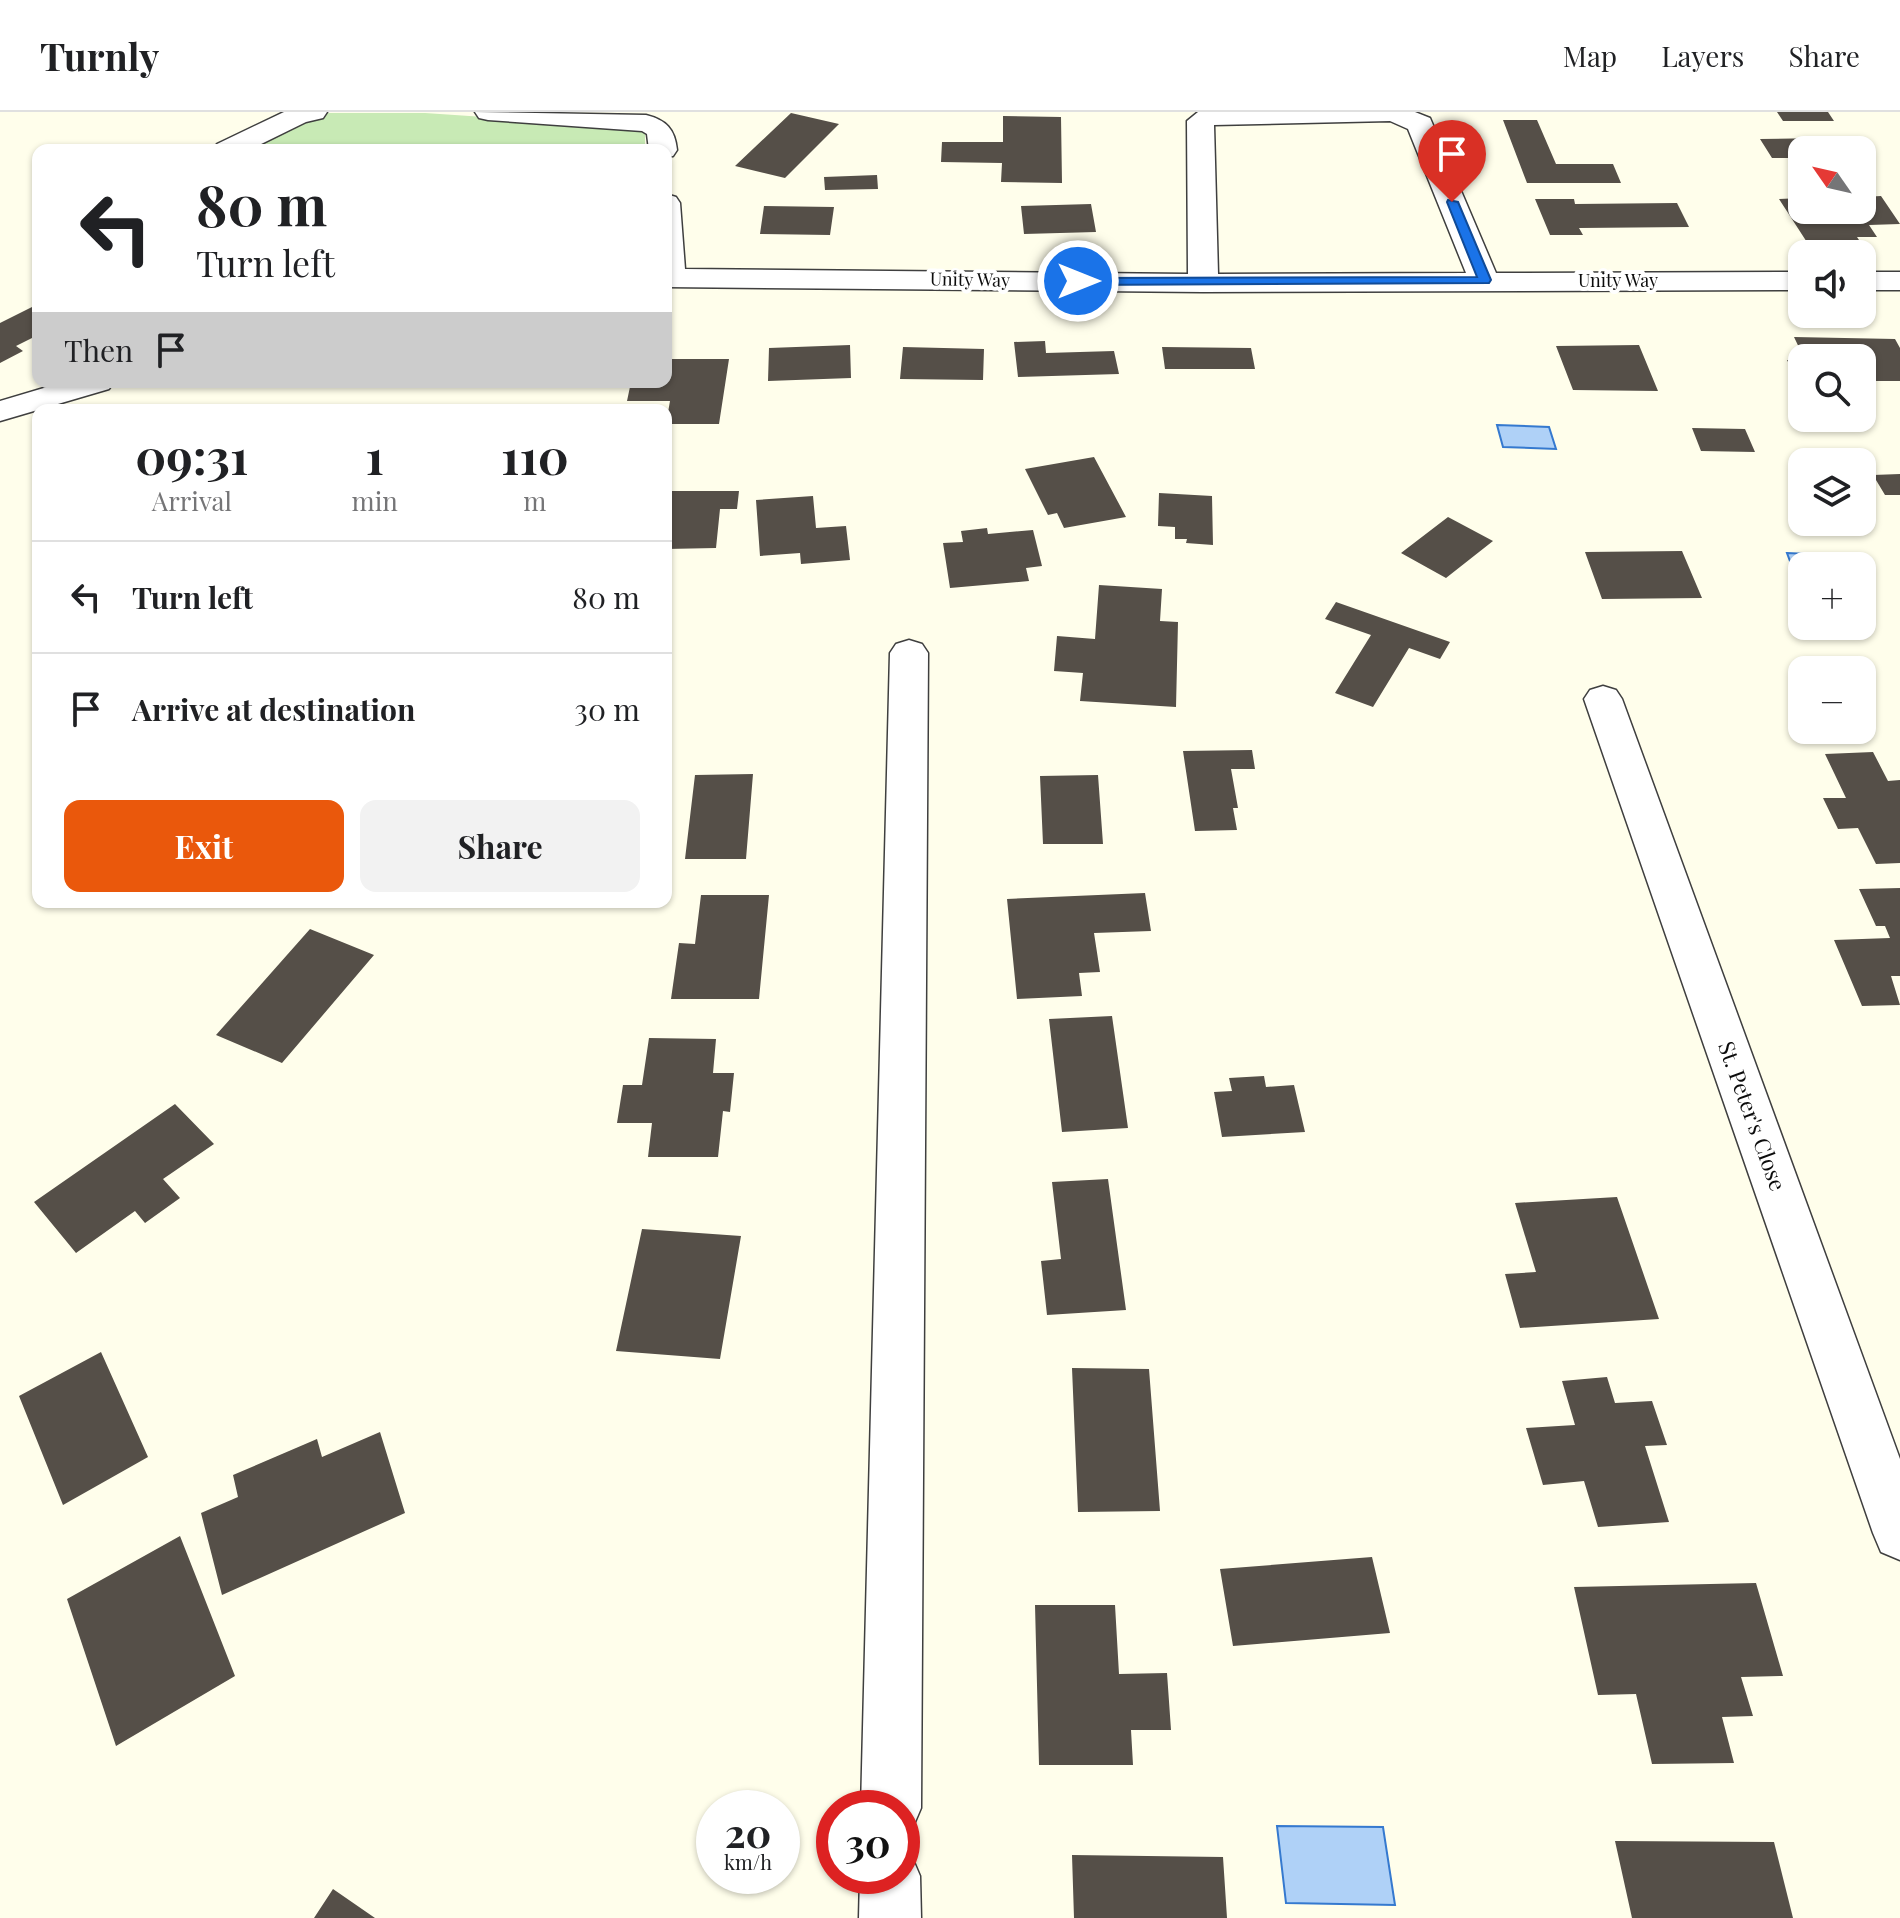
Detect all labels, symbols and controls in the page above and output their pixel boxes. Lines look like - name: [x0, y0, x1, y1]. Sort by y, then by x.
- text: Turnly: [40, 30, 159, 81]
- text: Map: [1563, 37, 1617, 74]
- text: Layers: [1661, 37, 1744, 74]
- text: Share: [1788, 37, 1860, 74]
- pin: [1418, 120, 1486, 202]
- icon: arrive: [1430, 132, 1474, 176]
- north arrow: [1788, 136, 1876, 224]
- map controls: [1788, 136, 1876, 744]
- text: 80 m: [196, 166, 327, 241]
- icon: left: [64, 176, 168, 280]
- text: Turn left: [196, 238, 335, 286]
- position arrow: [1036, 239, 1120, 323]
- button: sound: [1788, 240, 1876, 328]
- street label: Unity Way: [930, 266, 1010, 292]
- street label: Unity Way: [1578, 268, 1658, 292]
- icon: arrive: [149, 328, 193, 372]
- text: Then: [64, 330, 133, 370]
- button: search: [1788, 344, 1876, 432]
- text: 09:31: [135, 423, 248, 487]
- text: 1: [366, 423, 384, 487]
- text: 110: [501, 423, 569, 487]
- button: layers: [1788, 448, 1876, 536]
- text: Arrival: [152, 483, 232, 518]
- text: min: [352, 483, 398, 518]
- text: m: [523, 483, 546, 518]
- button: +: [1788, 552, 1876, 640]
- icon: left: [64, 575, 108, 619]
- text: Turn left: [132, 577, 253, 617]
- text: 80 m: [572, 577, 640, 617]
- button: −: [1788, 656, 1876, 744]
- icon: arrive: [64, 687, 108, 731]
- text: Arrive at destination: [132, 689, 415, 729]
- text: 30 m: [574, 689, 640, 729]
- button: Exit: [64, 800, 344, 892]
- button: Share: [360, 800, 640, 892]
- street label: St. Peter's Close: [1712, 1037, 1794, 1194]
- speed limit sign: 30: [816, 1790, 920, 1894]
- text: 20: [725, 1805, 771, 1858]
- text: km/h: [724, 1848, 772, 1875]

